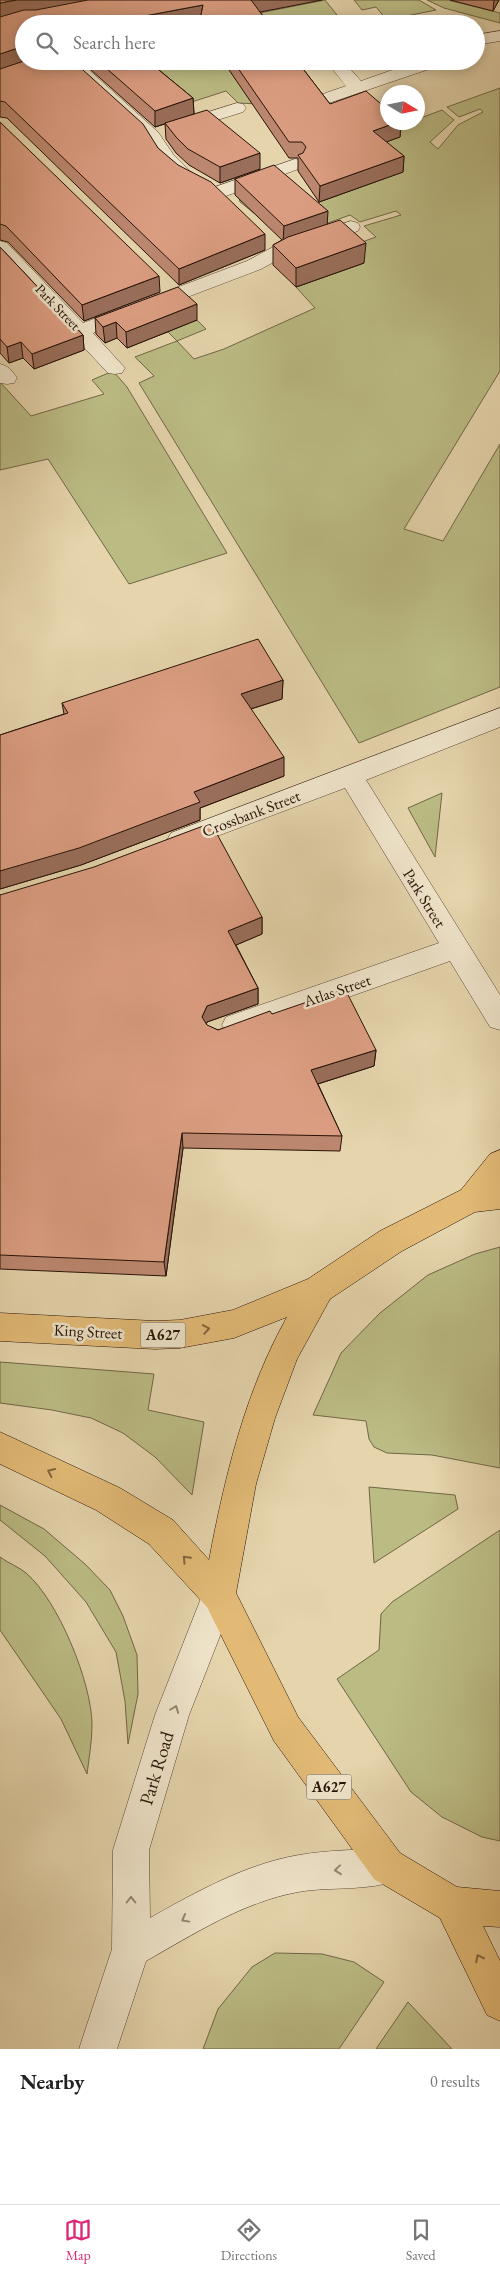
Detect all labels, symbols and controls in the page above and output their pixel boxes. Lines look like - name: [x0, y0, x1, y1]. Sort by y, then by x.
- search box: [15, 15, 485, 70]
- icon: search: [33, 29, 61, 57]
- text: Search here: [73, 30, 155, 55]
- north arrow: [380, 85, 425, 130]
- street label: Park Street: [32, 280, 85, 334]
- street label: Crossbank Street: [199, 785, 303, 842]
- street label: Park Street: [398, 865, 451, 932]
- street label: Atlas Street: [300, 969, 374, 1012]
- street label: King Street: [53, 1319, 123, 1344]
- road number: A627: [140, 1322, 186, 1348]
- one-way arrow: [201, 1325, 210, 1335]
- one-way arrow: [47, 1468, 56, 1478]
- one-way arrow: [183, 1556, 192, 1565]
- one-way arrow: [168, 1705, 179, 1714]
- street label: Park Road: [133, 1728, 180, 1808]
- road number: A627: [306, 1774, 352, 1800]
- one-way arrow: [334, 1865, 342, 1876]
- one-way arrow: [126, 1896, 136, 1904]
- one-way arrow: [181, 1913, 190, 1923]
- one-way arrow: [474, 1954, 485, 1963]
- text: Nearby: [20, 2068, 84, 2095]
- text: 0 results: [430, 2071, 480, 2092]
- tab: Map: [64, 2216, 92, 2264]
- tab: Directions: [221, 2216, 277, 2264]
- tab: Saved: [406, 2216, 436, 2264]

